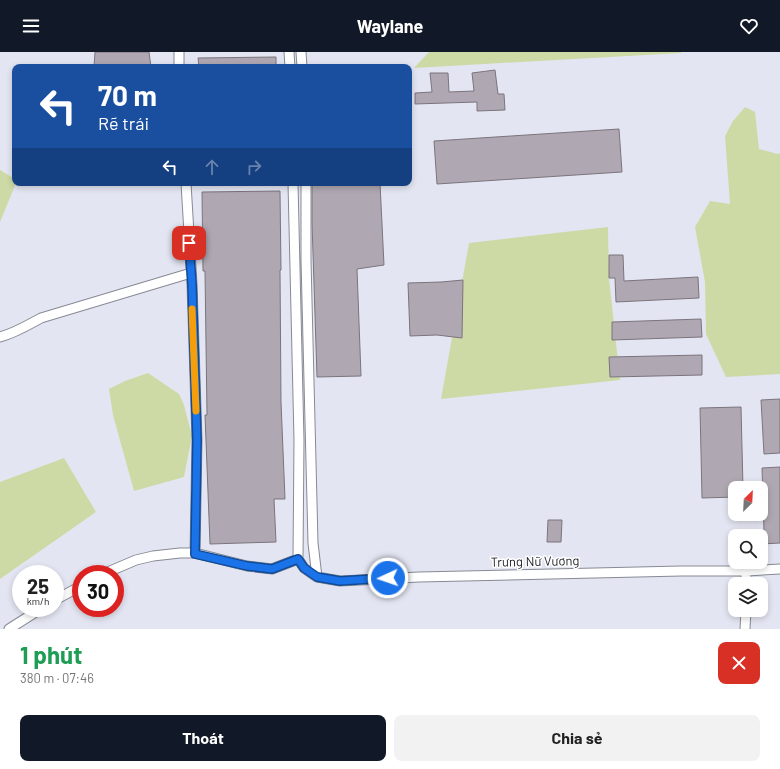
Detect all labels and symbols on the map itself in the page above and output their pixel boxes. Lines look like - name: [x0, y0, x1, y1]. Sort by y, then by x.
- pin: [172, 226, 206, 260]
- north arrow: [728, 481, 768, 521]
- street label: Trưng Nữ Vương: [490, 552, 580, 570]
- position arrow: [367, 557, 409, 599]
- speed limit sign: 30: [72, 565, 124, 617]

